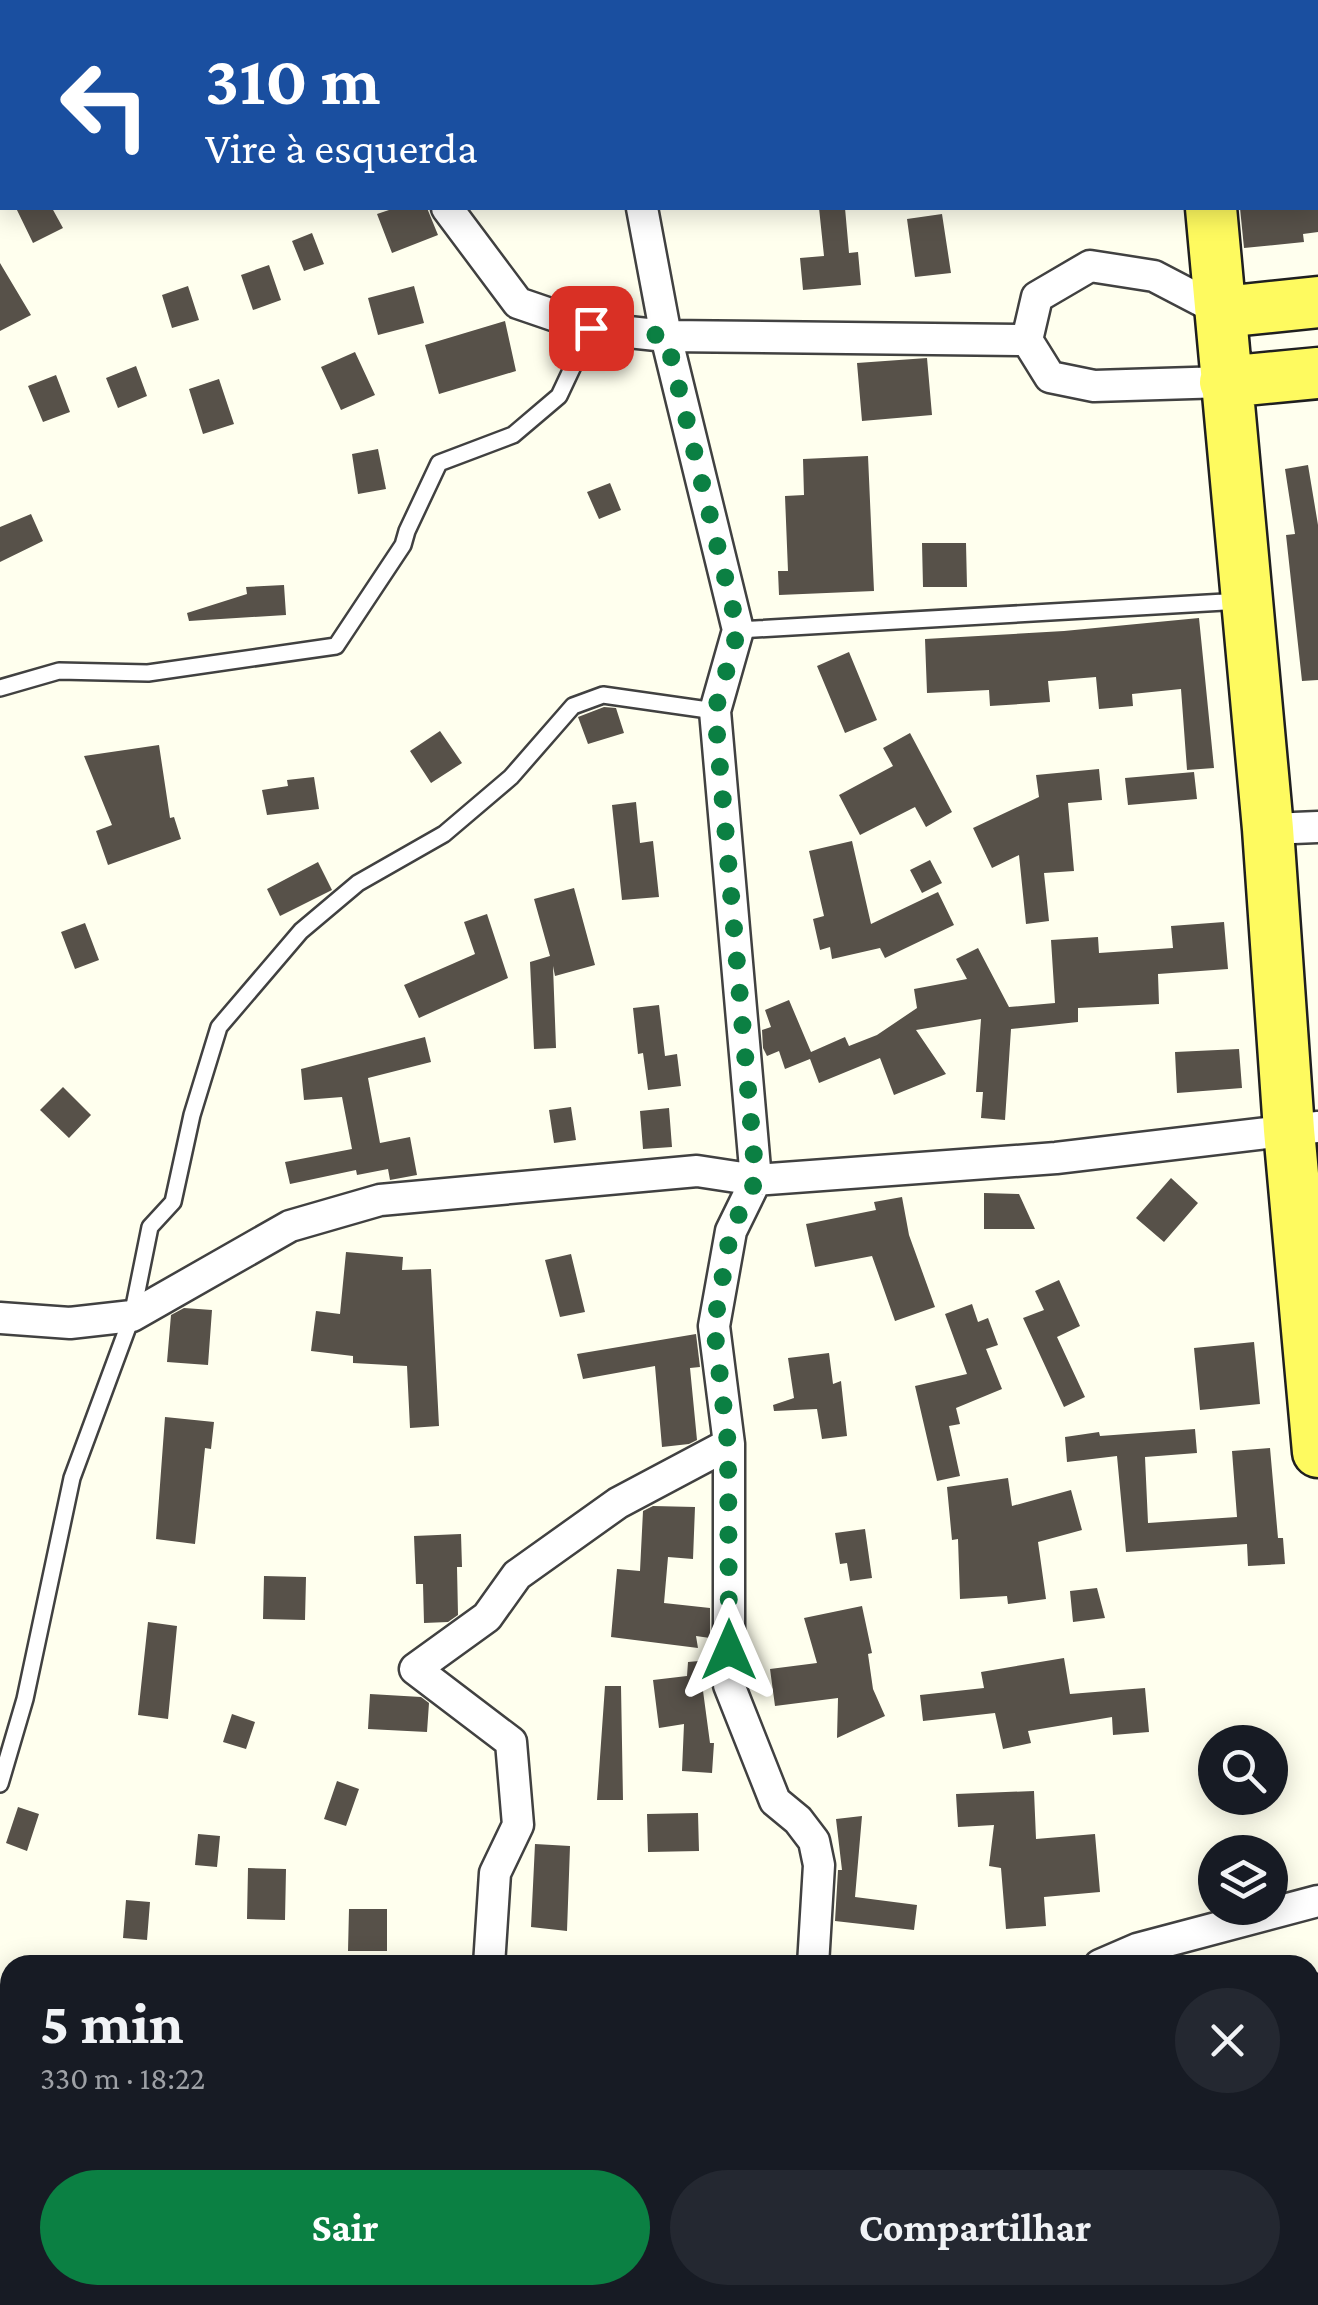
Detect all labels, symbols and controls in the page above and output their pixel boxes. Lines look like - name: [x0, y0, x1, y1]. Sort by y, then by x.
- icon: left: [40, 40, 170, 170]
- text: 310 m: [205, 41, 381, 119]
- text: Vire à esquerda: [205, 123, 478, 173]
- pin: [549, 286, 634, 371]
- icon: arrive: [564, 301, 619, 356]
- position arrow: [677, 1598, 781, 1702]
- map controls: [1198, 1725, 1288, 1925]
- button: search: [1198, 1725, 1288, 1815]
- button: layers: [1198, 1835, 1288, 1925]
- button: close: [1175, 1988, 1280, 2093]
- text: 5 min: [40, 1989, 184, 2056]
- text: 330 m · 18:22: [40, 2060, 205, 2096]
- button: Sair: [40, 2170, 650, 2285]
- button: Compartilhar: [670, 2170, 1280, 2285]

